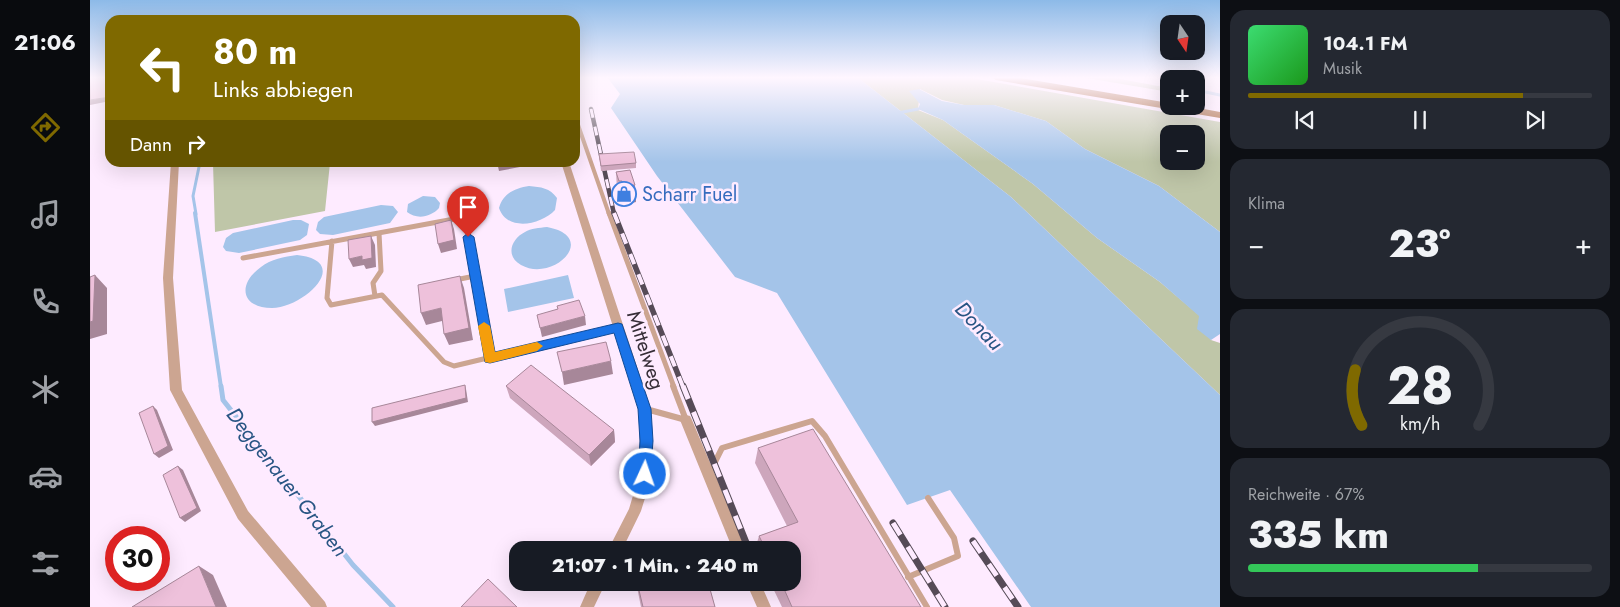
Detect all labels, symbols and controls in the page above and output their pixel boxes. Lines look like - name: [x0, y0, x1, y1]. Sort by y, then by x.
- north arrow: [1160, 15, 1205, 60]
- map controls: [1160, 15, 1205, 170]
- text: 21:06: [14, 26, 76, 58]
- text: 80 m: [213, 27, 297, 77]
- text: 104.1 FM: [1323, 30, 1407, 57]
- icon: left: [130, 35, 195, 100]
- text: Musik: [1323, 57, 1362, 80]
- button: +: [1160, 70, 1205, 115]
- text: Links abbiegen: [213, 73, 353, 105]
- icon: previous: [1291, 106, 1319, 134]
- icon: pause: [1406, 106, 1434, 134]
- icon: next: [1521, 106, 1549, 134]
- icon: directions: [28, 110, 63, 145]
- button: −: [1160, 125, 1205, 170]
- icon: right: [182, 130, 210, 158]
- text: Dann: [130, 131, 172, 158]
- place label: Scharr Fuel: [642, 180, 737, 209]
- shop icon: Scharr Fuel: [611, 181, 637, 207]
- pin: [447, 186, 489, 237]
- text: Klima: [1248, 192, 1285, 215]
- icon: arrive: [454, 193, 482, 221]
- icon: music: [28, 197, 63, 232]
- text: 23°: [1389, 216, 1451, 271]
- text: −: [1248, 224, 1265, 265]
- text: +: [1575, 224, 1592, 265]
- icon: phone: [28, 284, 63, 319]
- water label: Donau: [948, 295, 1010, 357]
- street label: Mittelweg: [619, 307, 672, 393]
- text: 28: [1387, 348, 1453, 424]
- icon: climate: [28, 372, 63, 407]
- water label: Deggenauer Graben: [219, 401, 355, 563]
- text: km/h: [1400, 411, 1440, 437]
- position arrow: [618, 447, 670, 499]
- icon: car: [28, 459, 63, 494]
- text: Reichweite · 67%: [1248, 483, 1364, 506]
- text: 335 km: [1248, 507, 1389, 562]
- speed limit sign: 30: [105, 526, 170, 591]
- icon: filters: [28, 546, 63, 581]
- text: 21:07 · 1 Min. · 240 m: [552, 552, 758, 579]

